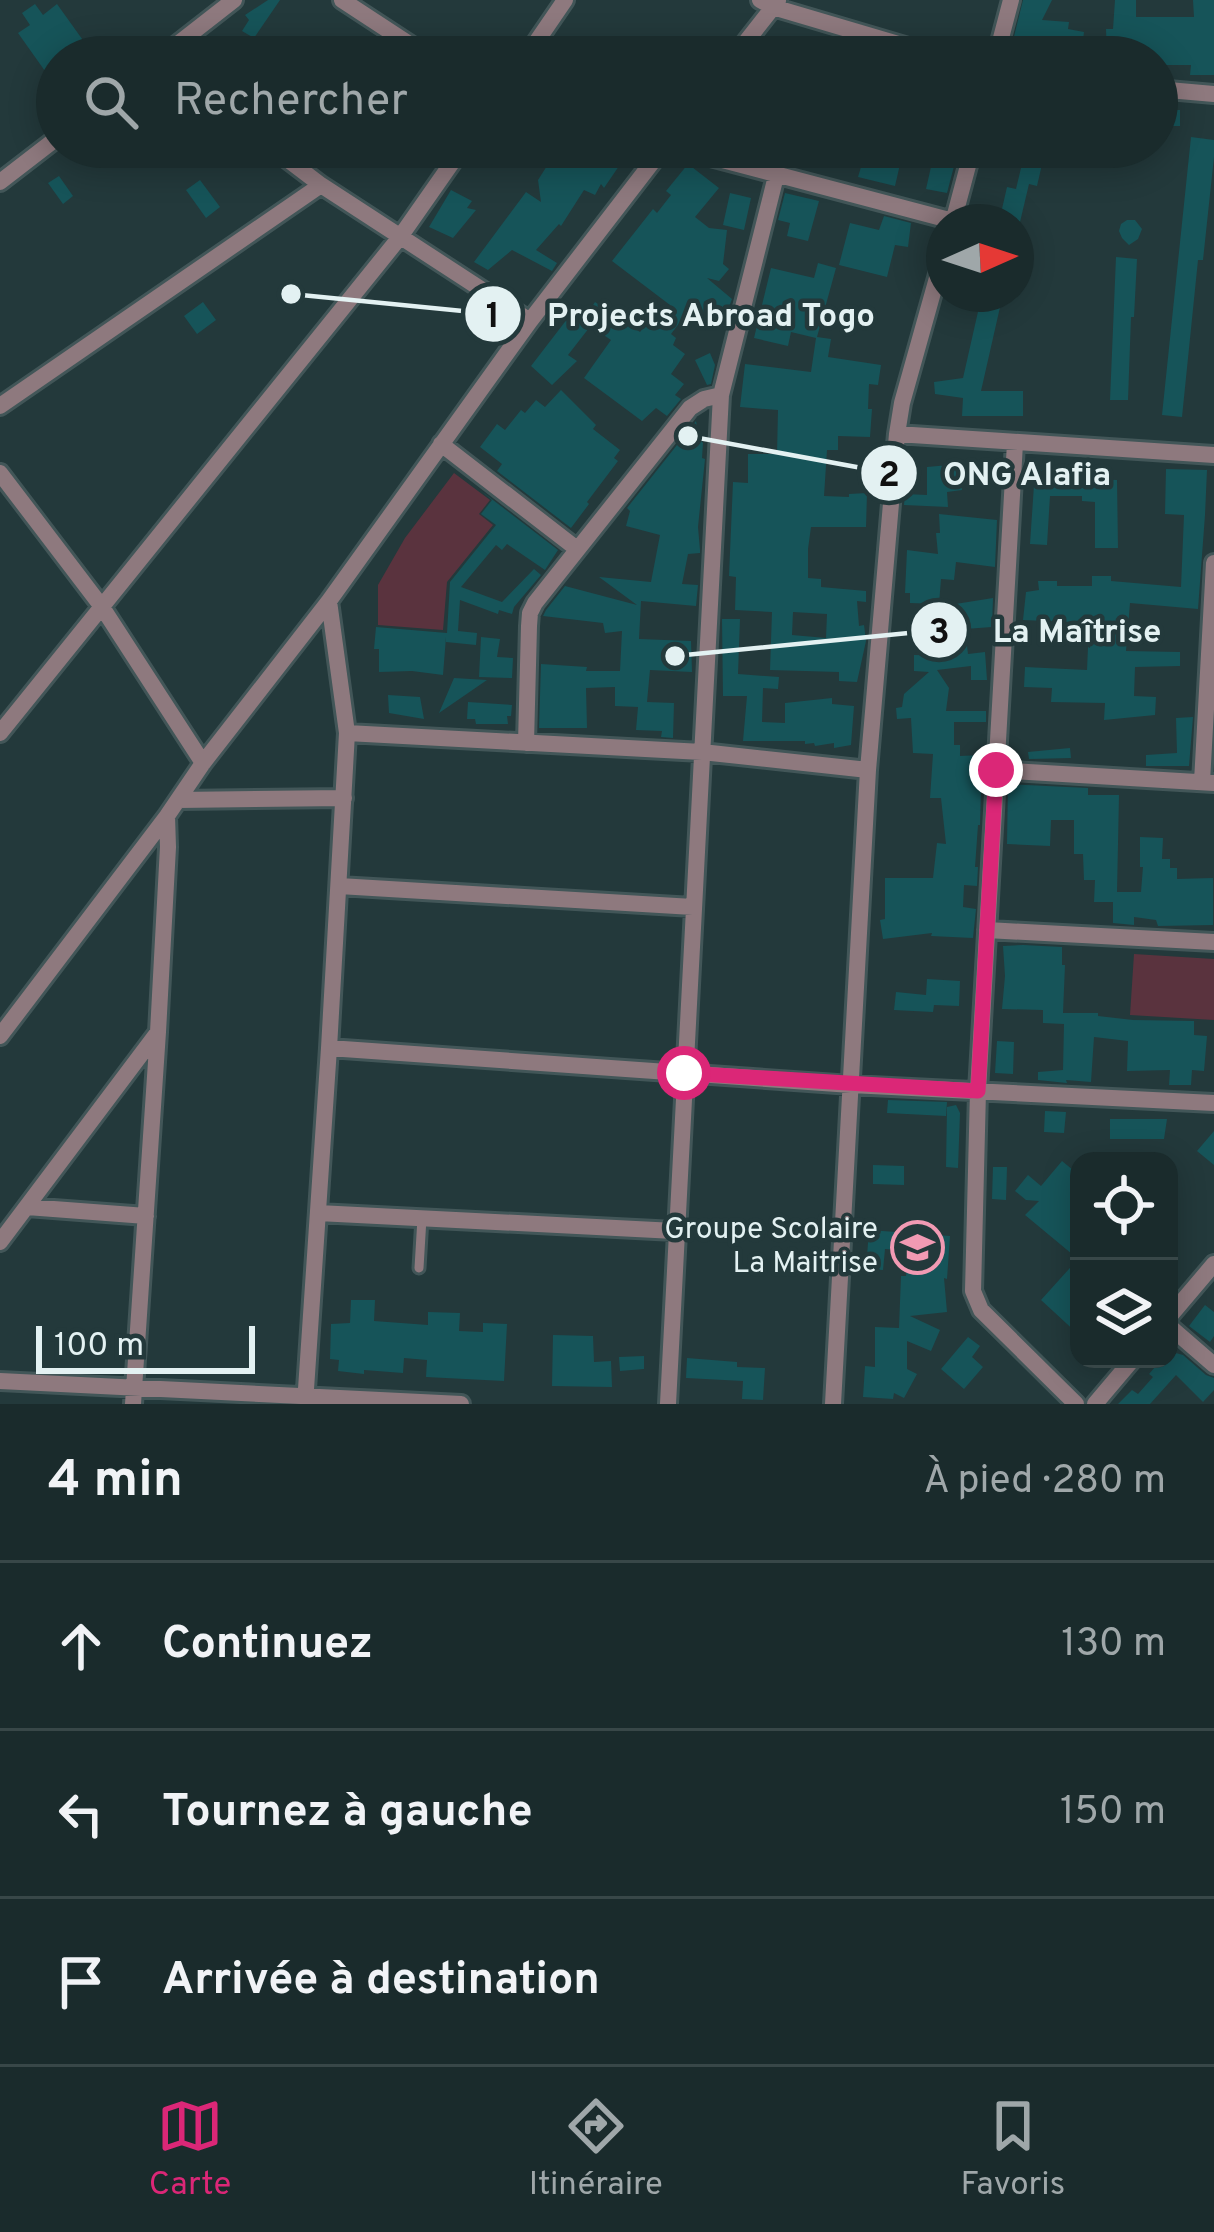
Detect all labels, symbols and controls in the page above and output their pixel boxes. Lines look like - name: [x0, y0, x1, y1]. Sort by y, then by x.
- search box: [36, 36, 1178, 168]
- icon: search: [78, 69, 144, 135]
- text: Rechercher: [174, 74, 408, 131]
- north arrow: [926, 204, 1034, 312]
- callout: Projects Abroad Togo: [463, 280, 900, 349]
- text: 1: [486, 295, 500, 341]
- text: Projects Abroad Togo: [547, 297, 875, 339]
- callout: ONG Alafia: [859, 439, 1136, 508]
- text: 2: [878, 454, 900, 500]
- text: ONG Alafia: [943, 456, 1111, 498]
- callout: La Maîtrise: [909, 596, 1185, 665]
- text: 3: [928, 611, 950, 657]
- text: La Maîtrise: [993, 613, 1161, 655]
- route end: [969, 743, 1023, 797]
- route start: [657, 1046, 711, 1100]
- map controls: [1070, 1152, 1178, 1368]
- button: locate: [1070, 1152, 1178, 1260]
- place label: Groupe Scolaire La Maitrise: [664, 1212, 878, 1283]
- school or university icon: Groupe Scolaire La Maitrise: [889, 1219, 945, 1275]
- button: layers: [1070, 1260, 1178, 1368]
- scale bar: [36, 1320, 255, 1373]
- text: 100 m: [54, 1326, 144, 1368]
- text: 4 min: [48, 1450, 183, 1515]
- text: À pied · 280 m: [923, 1458, 1166, 1507]
- icon: ahead: [48, 1613, 114, 1679]
- text: Continuez: [162, 1617, 373, 1674]
- text: 130 m: [1061, 1621, 1166, 1670]
- icon: left: [48, 1781, 114, 1847]
- text: Tournez à gauche: [162, 1785, 533, 1842]
- text: 150 m: [1060, 1789, 1166, 1838]
- icon: arrive: [48, 1949, 114, 2015]
- text: Arrivée à destination: [162, 1953, 600, 2010]
- tab: Carte: [149, 2093, 231, 2207]
- tab: Itinéraire: [529, 2093, 663, 2207]
- tab: Favoris: [960, 2093, 1065, 2207]

